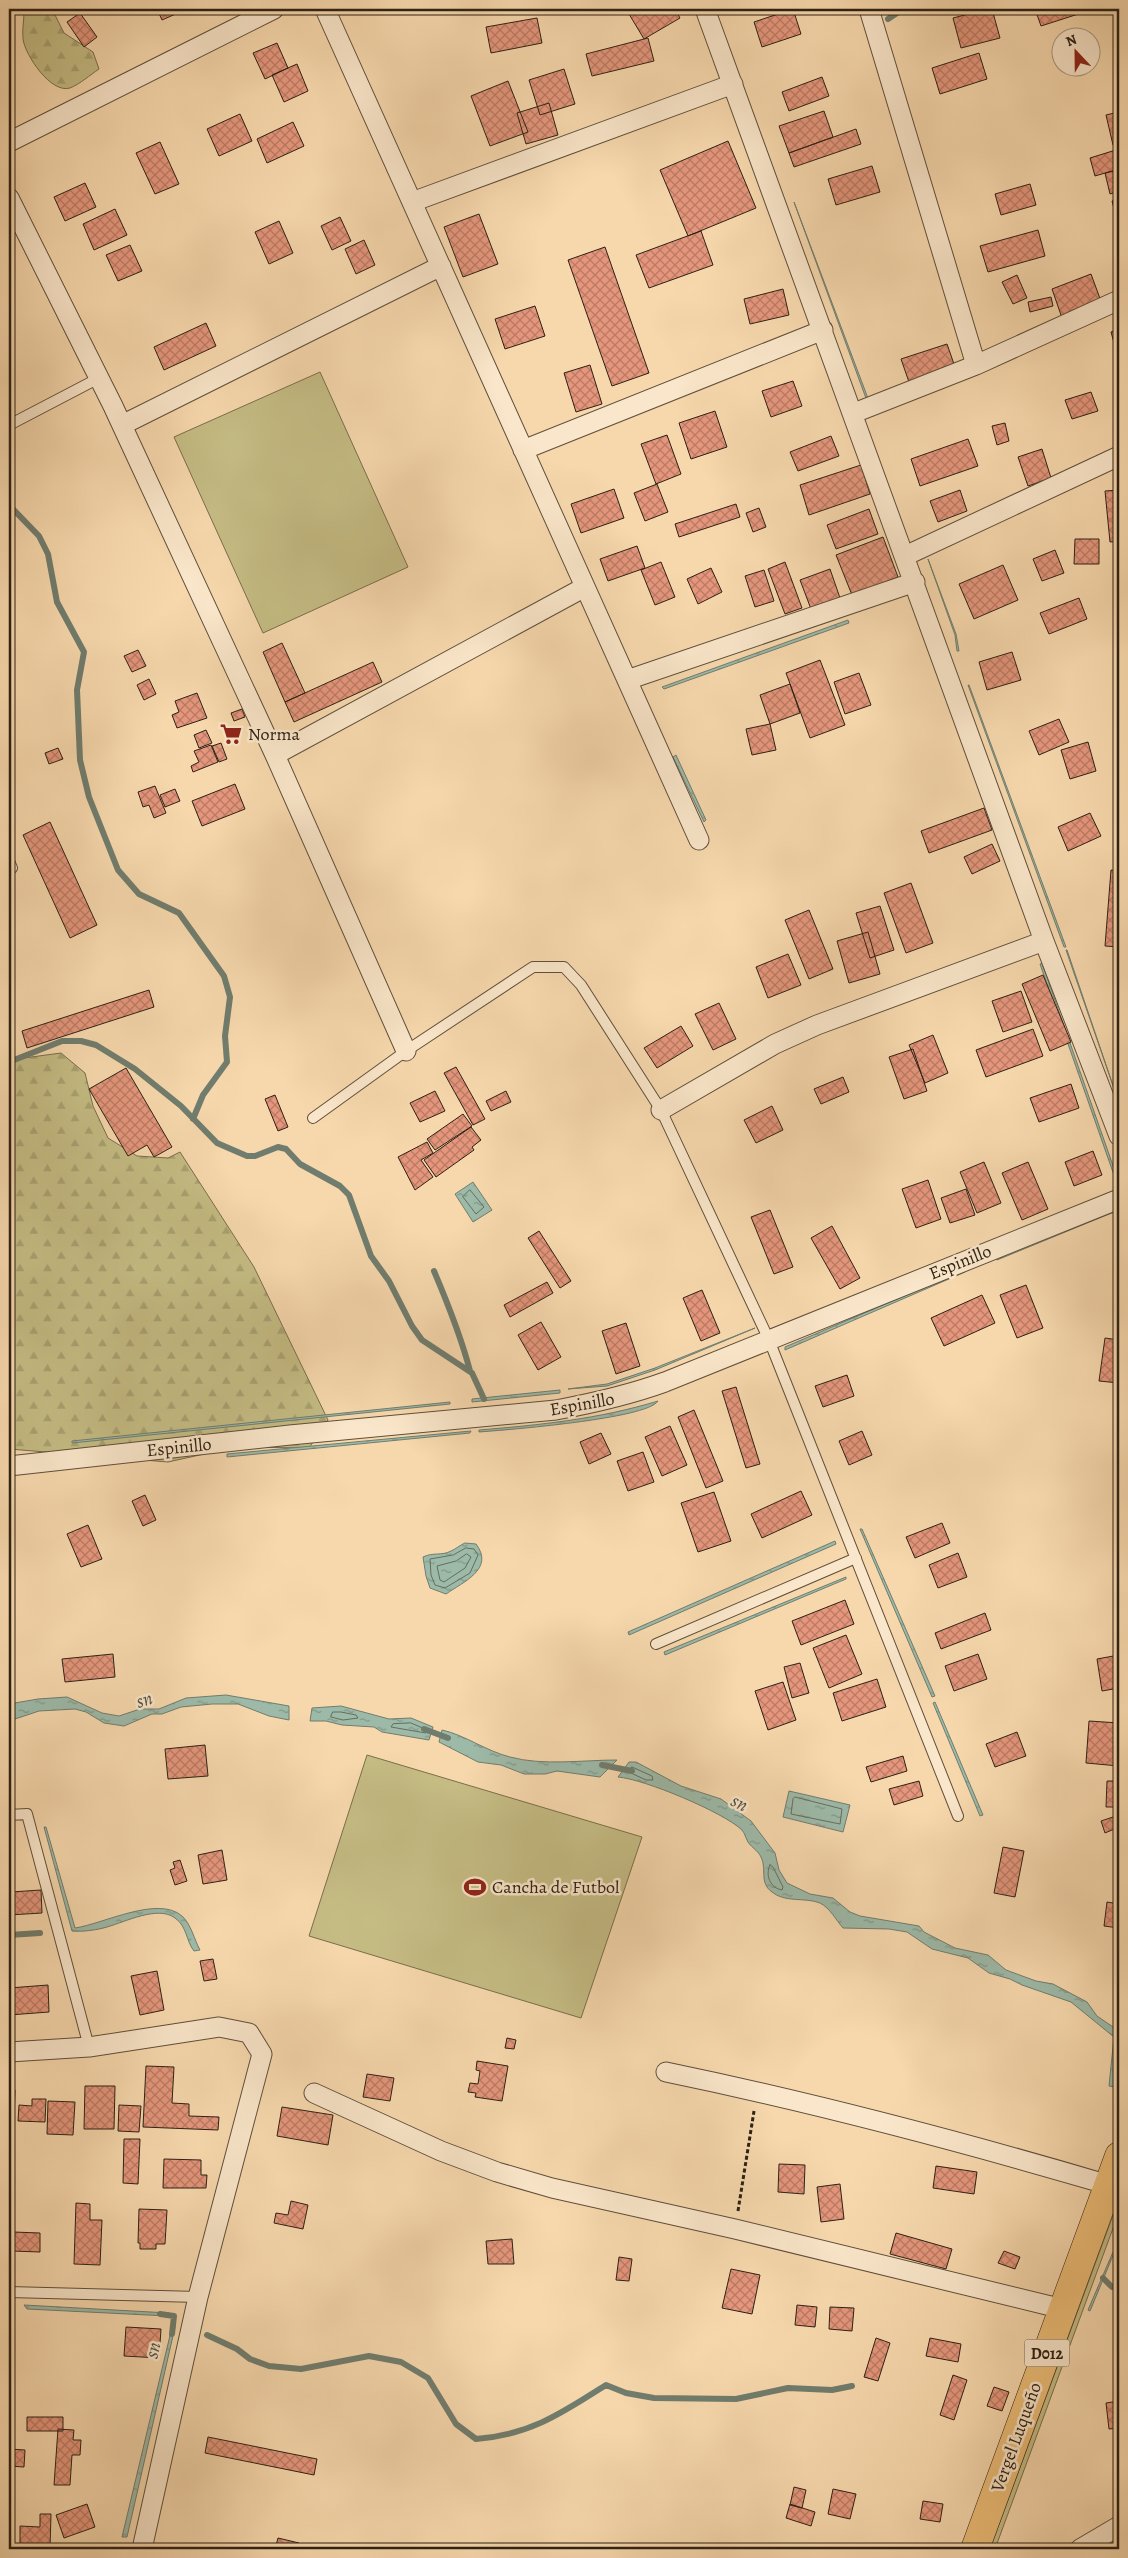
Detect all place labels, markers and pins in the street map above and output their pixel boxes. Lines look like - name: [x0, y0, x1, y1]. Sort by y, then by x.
- supermarket icon: Norma: [218, 721, 244, 747]
- place label: Norma: [248, 722, 300, 746]
- sports icon: Cancha de Futbol: [462, 1874, 488, 1900]
- place label: Cancha de Futbol: [492, 1875, 620, 1899]

